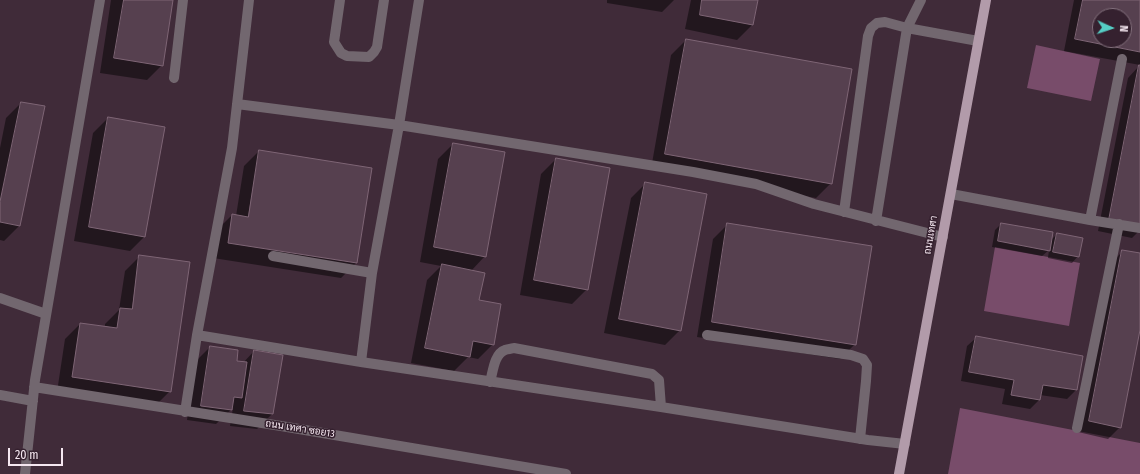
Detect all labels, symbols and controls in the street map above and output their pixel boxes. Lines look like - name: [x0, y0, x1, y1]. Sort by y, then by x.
- north arrow: [1092, 8, 1132, 48]
- text: N: [1117, 25, 1130, 32]
- street label: ถนนเทศา: [922, 215, 940, 255]
- street label: ถนน เทศา ซอย13: [265, 418, 335, 440]
- scale bar: [10, 440, 65, 466]
- text: 20 m: [15, 448, 39, 462]

